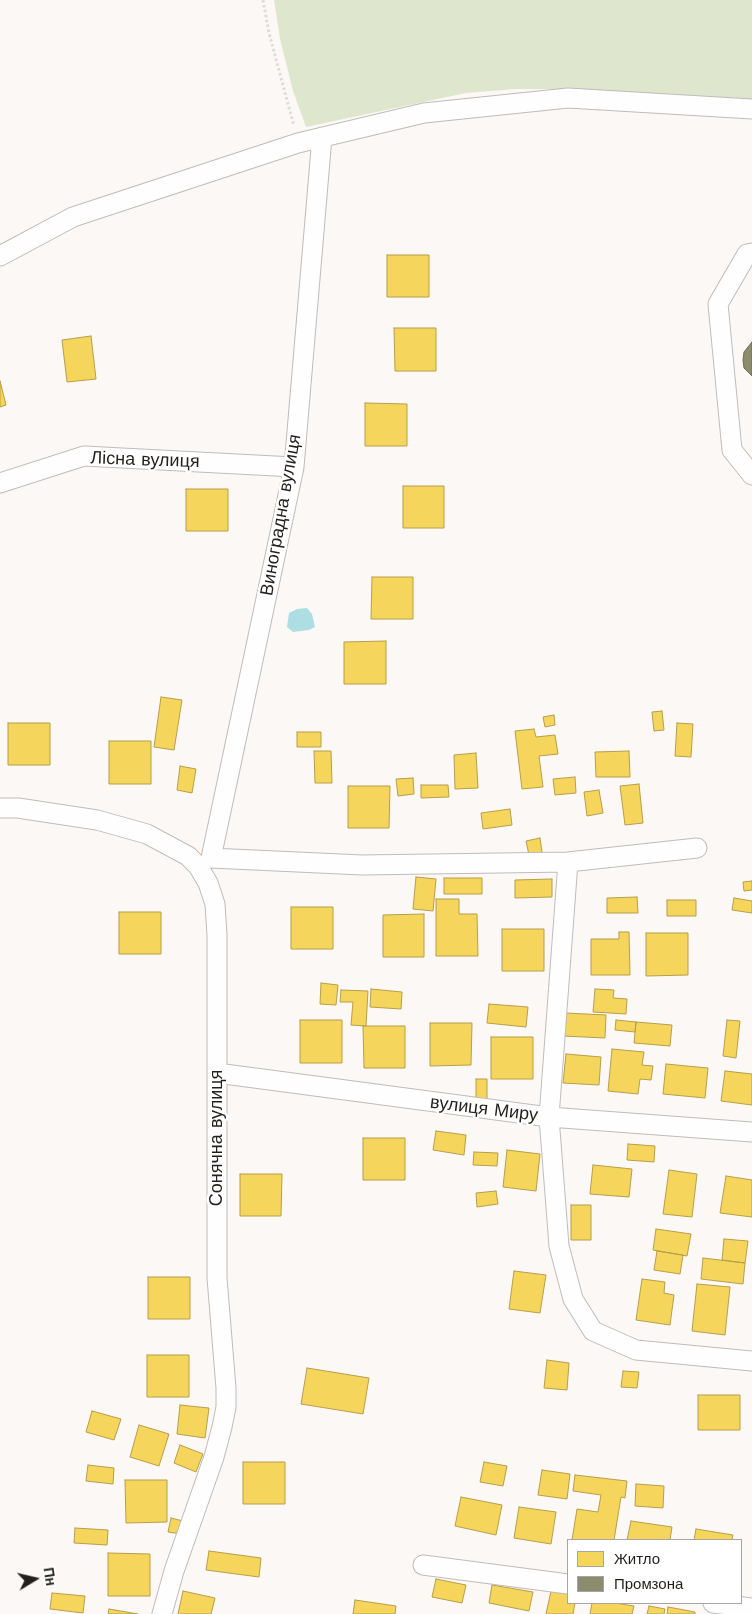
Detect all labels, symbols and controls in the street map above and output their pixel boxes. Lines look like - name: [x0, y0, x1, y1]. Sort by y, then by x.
- street label: Виноградна вулиця: [256, 433, 306, 597]
- street label: Лісна вулиця: [90, 447, 200, 473]
- street label: Сонячна вулиця: [206, 1070, 228, 1206]
- street label: вулиця Миру: [429, 1092, 539, 1126]
- legend: [567, 1539, 742, 1604]
- text: Житло: [614, 1550, 660, 1568]
- north arrow: [10, 1554, 60, 1604]
- text: Пн: [40, 1566, 59, 1587]
- text: Промзона: [614, 1575, 683, 1593]

